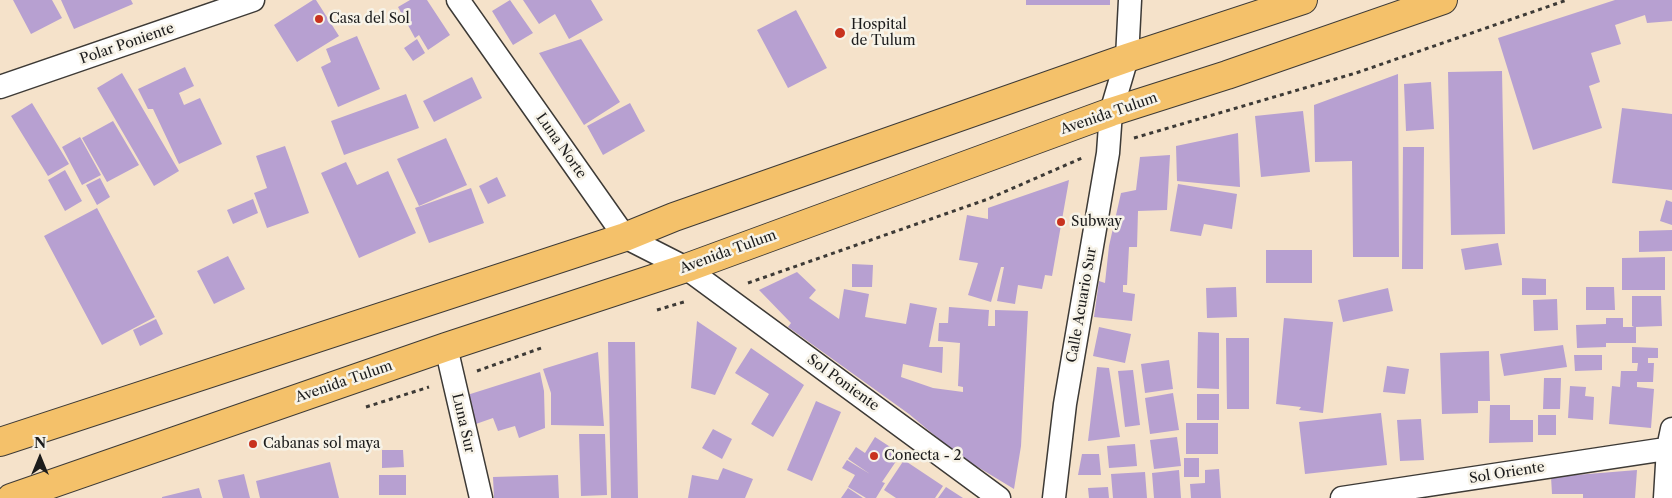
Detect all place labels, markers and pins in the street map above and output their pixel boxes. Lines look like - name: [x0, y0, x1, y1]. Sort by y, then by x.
- place label: Casa del Sol: [329, 11, 410, 27]
- marker: Casa del Sol: [313, 13, 325, 25]
- place label: Hospital de Tulum: [851, 17, 916, 49]
- marker: Hospital de Tulum: [833, 26, 847, 40]
- place label: Subway: [1071, 214, 1122, 230]
- marker: Subway: [1055, 216, 1067, 228]
- place label: Cabanas sol maya: [263, 436, 380, 452]
- marker: Cabanas sol maya: [247, 438, 259, 450]
- place label: Conecta - 2: [884, 448, 962, 464]
- marker: Conecta - 2: [868, 450, 880, 462]

